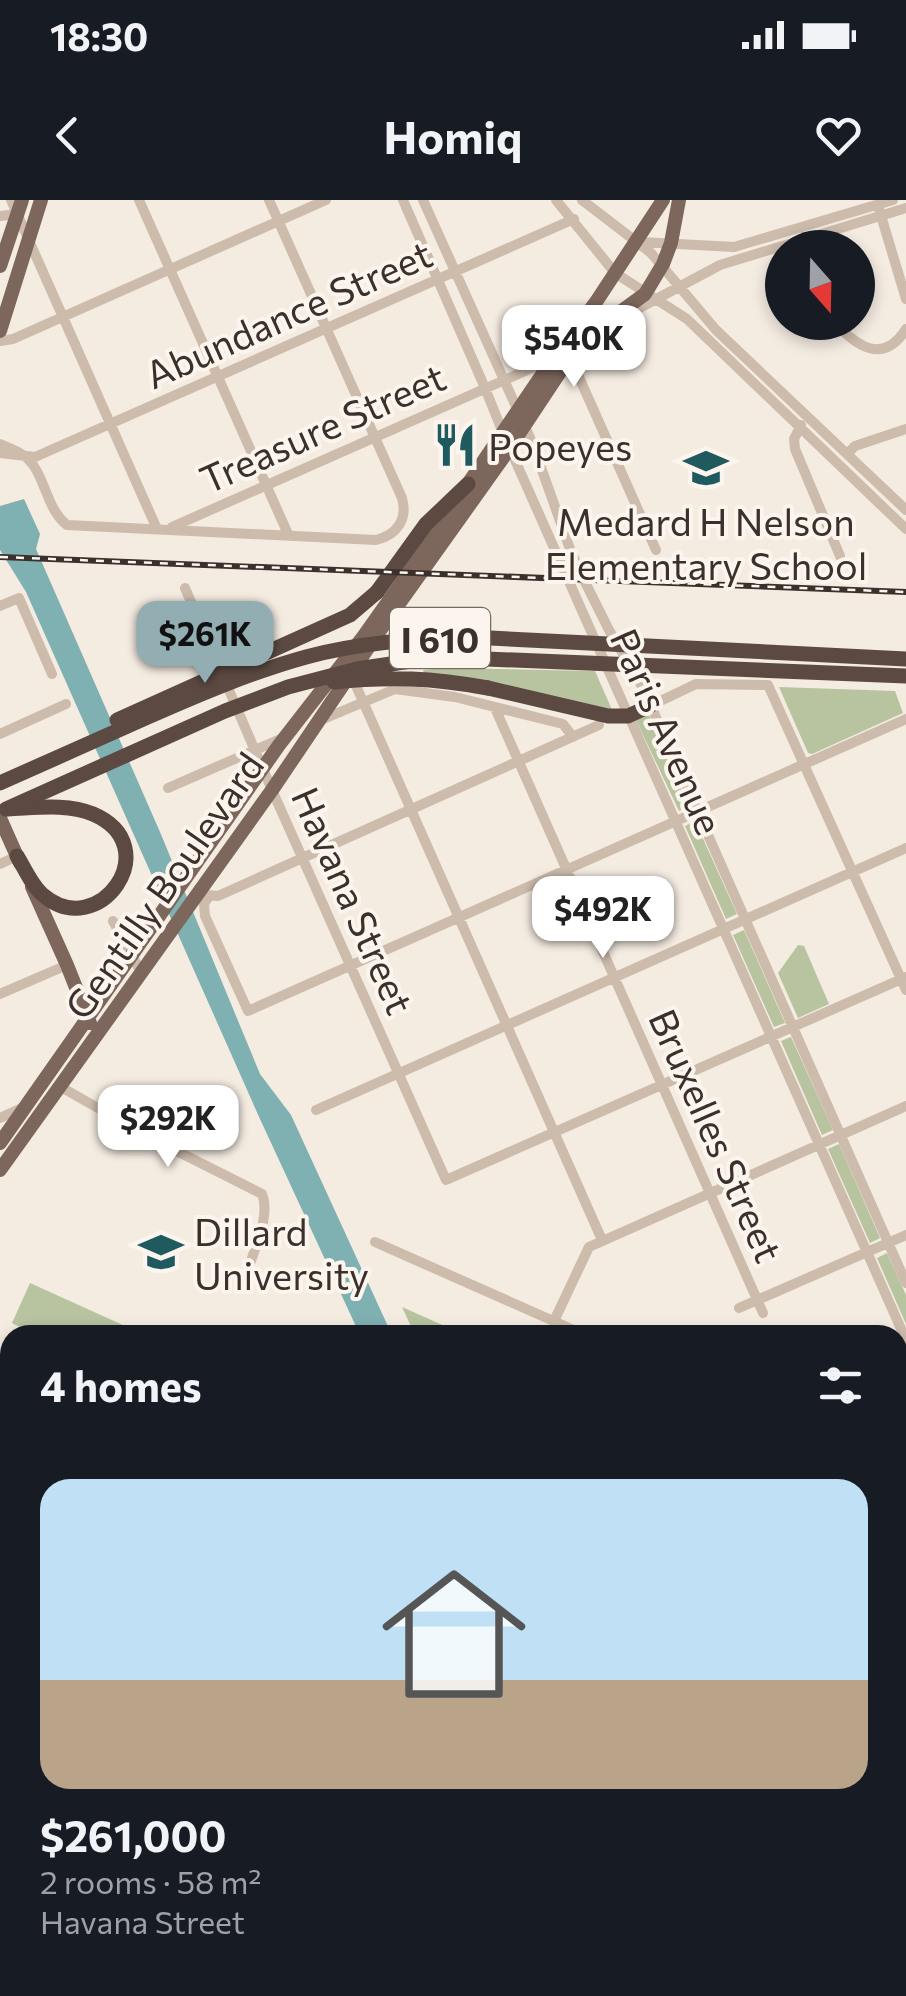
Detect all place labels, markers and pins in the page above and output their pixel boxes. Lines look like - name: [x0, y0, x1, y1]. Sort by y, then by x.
- pin: $540K: [504, 305, 644, 390]
- restaurant icon: Popeyes: [431, 421, 479, 469]
- place label: Popeyes: [488, 422, 632, 469]
- school or university icon: Medard H Nelson Elementary School: [682, 444, 730, 492]
- place label: Medard H Nelson Elementary School: [545, 497, 867, 588]
- pin: $261K: [135, 601, 275, 686]
- pin: $492K: [533, 876, 673, 961]
- pin: $292K: [98, 1085, 238, 1170]
- place label: Dillard University: [194, 1207, 369, 1298]
- school or university icon: Dillard University: [137, 1228, 185, 1276]

